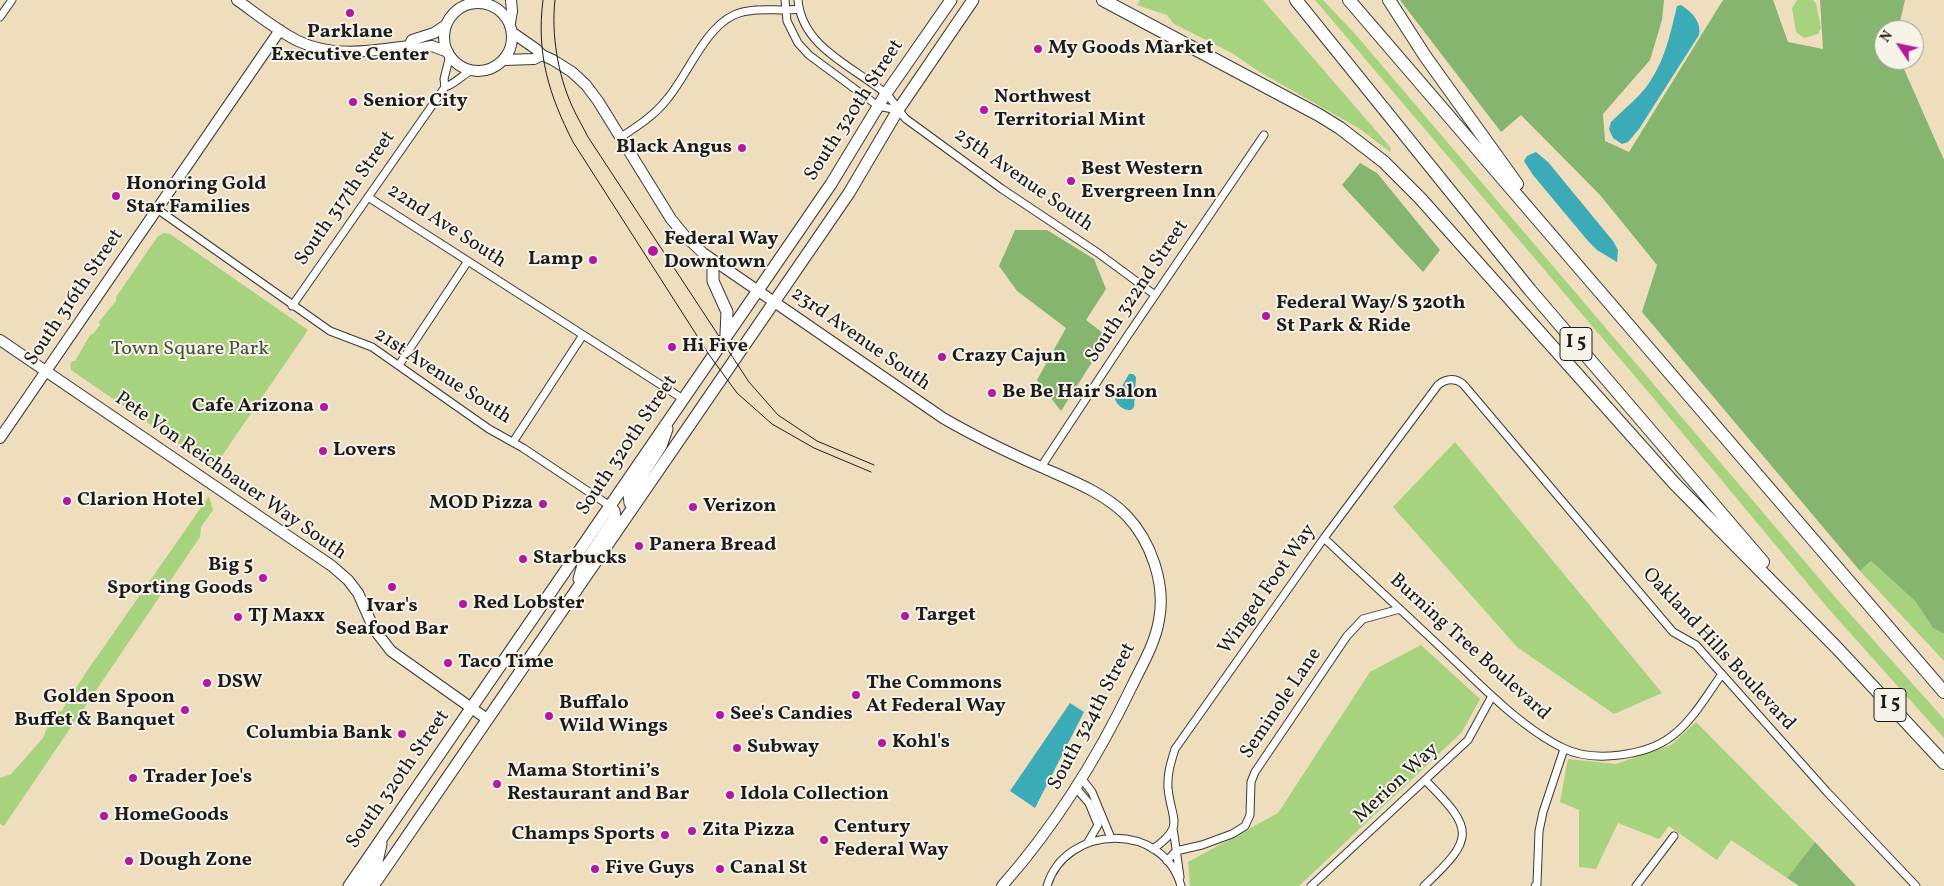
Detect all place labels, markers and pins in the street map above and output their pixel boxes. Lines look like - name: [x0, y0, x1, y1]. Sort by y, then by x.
- marker: Parklane Executive Center: [344, 7, 356, 19]
- place label: Parklane Executive Center: [271, 21, 429, 68]
- place label: My Goods Market: [1048, 37, 1214, 61]
- marker: My Goods Market: [1032, 43, 1044, 55]
- place label: Northwest Territorial Mint: [994, 86, 1146, 133]
- place label: Senior City: [363, 90, 468, 114]
- marker: Senior City: [347, 96, 359, 108]
- marker: Northwest Territorial Mint: [978, 104, 990, 116]
- place label: Black Angus: [616, 136, 732, 160]
- marker: Black Angus: [736, 142, 748, 154]
- place label: Best Western Evergreen Inn: [1081, 158, 1216, 205]
- place label: Honoring Gold Star Families: [126, 173, 266, 220]
- marker: Best Western Evergreen Inn: [1065, 175, 1077, 187]
- marker: Honoring Gold Star Families: [110, 190, 122, 202]
- place label: Federal Way Downtown: [664, 228, 779, 275]
- marker: Federal Way Downtown: [646, 244, 660, 258]
- place label: Lamp: [528, 248, 583, 272]
- marker: Lamp: [587, 254, 599, 266]
- place label: Federal Way/S 320th St Park & Ride: [1276, 292, 1465, 339]
- marker: Federal Way/S 320th St Park & Ride: [1260, 310, 1272, 322]
- place label: Hi Five: [682, 335, 748, 359]
- marker: Hi Five: [666, 341, 678, 353]
- place label: Crazy Cajun: [952, 345, 1066, 369]
- marker: Crazy Cajun: [936, 351, 948, 363]
- place label: Be Be Hair Salon: [1002, 381, 1158, 405]
- marker: Be Be Hair Salon: [986, 387, 998, 399]
- place label: Cafe Arizona: [192, 395, 314, 419]
- marker: Cafe Arizona: [318, 401, 330, 413]
- place label: Lovers: [333, 439, 396, 463]
- marker: Lovers: [317, 445, 329, 457]
- place label: Clarion Hotel: [77, 489, 204, 513]
- place label: MOD Pizza: [429, 492, 533, 516]
- marker: Clarion Hotel: [61, 495, 73, 507]
- place label: Verizon: [703, 495, 776, 519]
- marker: MOD Pizza: [537, 498, 549, 510]
- marker: Verizon: [687, 501, 699, 513]
- place label: Panera Bread: [649, 534, 776, 558]
- marker: Panera Bread: [633, 540, 645, 552]
- place label: Starbucks: [533, 547, 627, 571]
- marker: Starbucks: [517, 553, 529, 565]
- place label: Big 5 Sporting Goods: [107, 554, 253, 601]
- marker: Big 5 Sporting Goods: [257, 572, 269, 584]
- marker: Ivar's Seafood Bar: [386, 581, 398, 593]
- place label: Red Lobster: [473, 592, 585, 616]
- place label: Ivar's Seafood Bar: [335, 595, 449, 642]
- marker: Red Lobster: [457, 598, 469, 610]
- place label: Target: [915, 604, 976, 628]
- place label: TJ Maxx: [248, 605, 325, 629]
- marker: Target: [899, 610, 911, 622]
- marker: TJ Maxx: [232, 611, 244, 623]
- place label: Taco Time: [458, 651, 554, 675]
- marker: Taco Time: [442, 657, 454, 669]
- place label: DSW: [217, 671, 262, 695]
- place label: The Commons At Federal Way: [866, 672, 1006, 719]
- marker: DSW: [201, 677, 213, 689]
- place label: Golden Spoon Buffet & Banquet: [14, 686, 175, 733]
- marker: The Commons At Federal Way: [850, 689, 862, 701]
- place label: Buffalo Wild Wings: [559, 692, 668, 739]
- place label: See's Candies: [730, 703, 853, 727]
- marker: Golden Spoon Buffet & Banquet: [179, 704, 191, 716]
- marker: See's Candies: [714, 709, 726, 721]
- marker: Buffalo Wild Wings: [543, 710, 555, 722]
- place label: Columbia Bank: [246, 722, 392, 746]
- marker: Columbia Bank: [396, 728, 408, 740]
- place label: Kohl's: [892, 731, 950, 755]
- place label: Subway: [747, 736, 819, 760]
- marker: Kohl's: [876, 737, 888, 749]
- marker: Subway: [731, 742, 743, 754]
- place label: Mama Stortini’s Restaurant and Bar: [507, 760, 689, 807]
- place label: Trader Joe's: [143, 766, 252, 790]
- marker: Trader Joe's: [127, 772, 139, 784]
- marker: Mama Stortini’s Restaurant and Bar: [491, 778, 503, 790]
- place label: Idola Collection: [740, 783, 889, 807]
- marker: Idola Collection: [724, 789, 736, 801]
- place label: HomeGoods: [114, 804, 229, 828]
- marker: HomeGoods: [98, 810, 110, 822]
- place label: Century Federal Way: [834, 816, 949, 863]
- place label: Zita Pizza: [702, 819, 795, 843]
- place label: Champs Sports: [512, 823, 655, 847]
- marker: Zita Pizza: [686, 825, 698, 837]
- marker: Champs Sports: [659, 829, 671, 841]
- marker: Century Federal Way: [818, 834, 830, 846]
- place label: Dough Zone: [139, 849, 252, 873]
- marker: Dough Zone: [123, 855, 135, 867]
- place label: Five Guys: [605, 857, 695, 881]
- place label: Canal St: [730, 857, 807, 881]
- marker: Five Guys: [589, 863, 601, 875]
- marker: Canal St: [714, 863, 726, 875]

